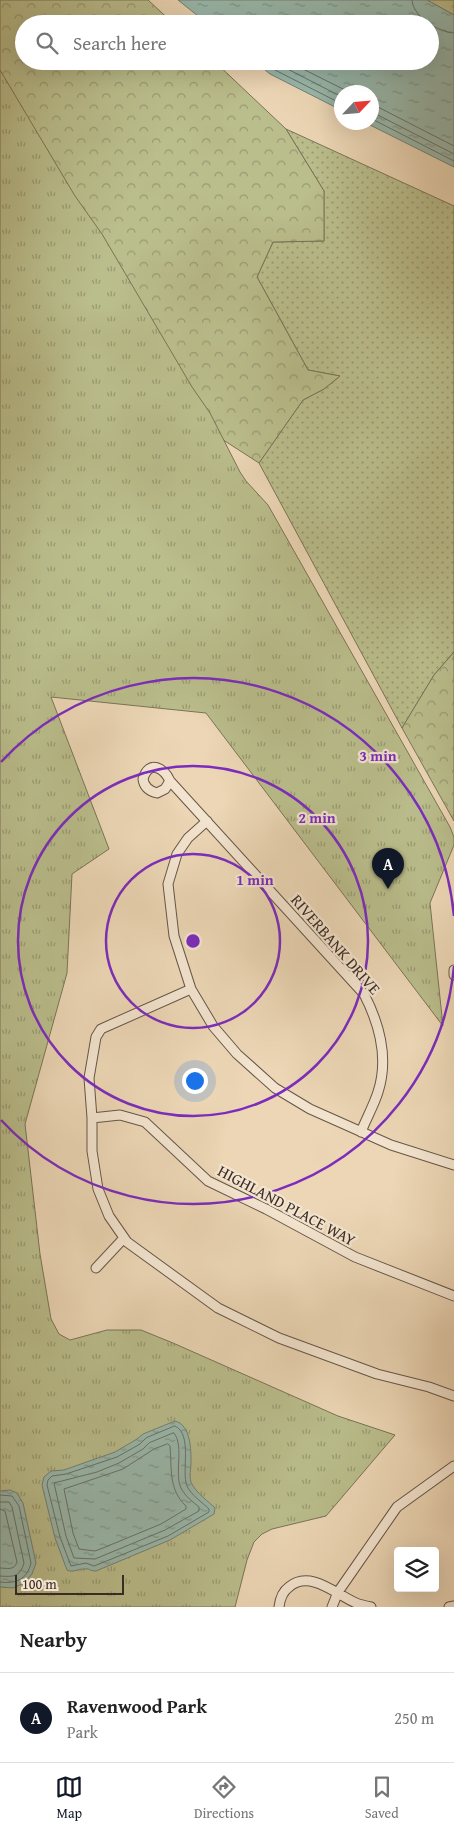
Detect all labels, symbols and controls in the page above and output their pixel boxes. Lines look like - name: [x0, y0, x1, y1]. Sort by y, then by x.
- search box: [15, 15, 439, 70]
- icon: search: [33, 29, 61, 57]
- text: Search here: [73, 29, 167, 57]
- north arrow: [334, 85, 379, 130]
- text: 3 min: [359, 745, 397, 766]
- text: 2 min: [298, 807, 336, 828]
- pin: A: [372, 848, 404, 889]
- text: 1 min: [236, 869, 274, 890]
- street label: RIVERBANK DRIVE: [285, 888, 387, 1000]
- centre of rings: [184, 932, 202, 950]
- your location: [182, 1068, 208, 1094]
- street label: HIGHLAND PLACE WAY: [214, 1158, 361, 1252]
- map controls: [394, 1547, 439, 1592]
- button: layers: [394, 1547, 439, 1592]
- scale bar: [15, 1572, 124, 1595]
- text: 100 m: [22, 1574, 57, 1594]
- text: Nearby: [20, 1624, 87, 1655]
- text: Ravenwood Park: [67, 1692, 207, 1720]
- text: A: [31, 1706, 41, 1730]
- text: 250 m: [394, 1706, 434, 1730]
- text: Park: [67, 1720, 98, 1744]
- tab: Map: [55, 1773, 83, 1823]
- tab: Directions: [194, 1773, 254, 1823]
- tab: Saved: [365, 1773, 399, 1823]

